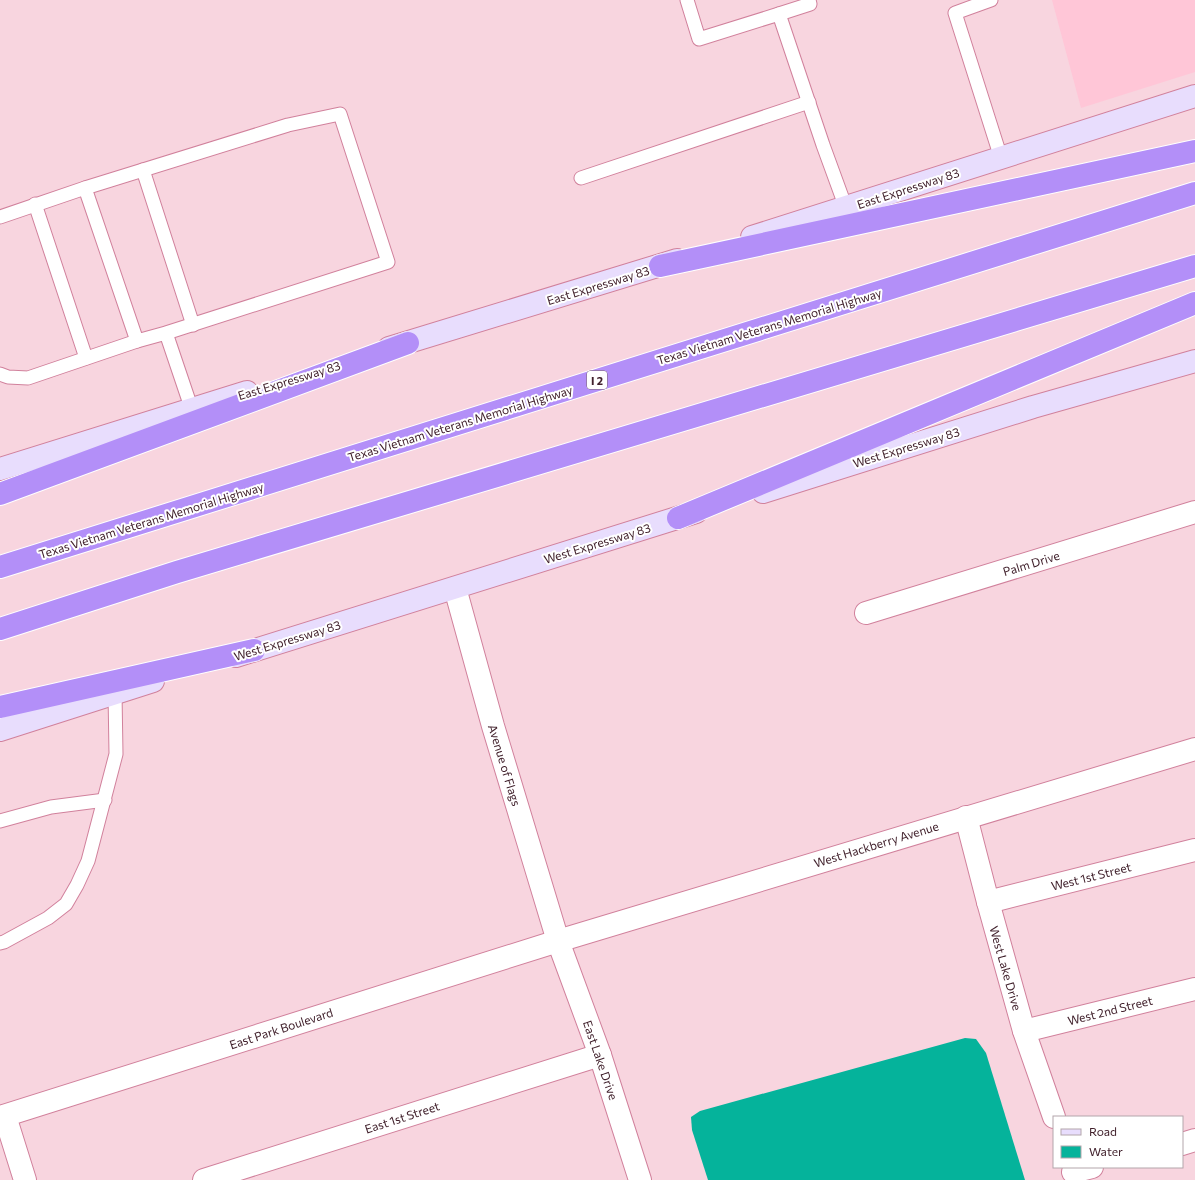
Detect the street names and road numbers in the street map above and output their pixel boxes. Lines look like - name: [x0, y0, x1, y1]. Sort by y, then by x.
- street label: East Expressway 83: [855, 165, 961, 211]
- street label: East Expressway 83: [545, 263, 651, 307]
- street label: Texas Vietnam Veterans Memorial Highway: [655, 285, 883, 367]
- street label: East Expressway 83: [236, 358, 342, 402]
- road number: I 2: [587, 371, 607, 389]
- street label: Texas Vietnam Veterans Memorial Highway: [346, 382, 574, 464]
- street label: West Expressway 83: [851, 424, 961, 470]
- street label: Texas Vietnam Veterans Memorial Highway: [37, 479, 265, 561]
- street label: West Expressway 83: [542, 520, 652, 566]
- street label: Palm Drive: [1001, 548, 1061, 578]
- street label: West Expressway 83: [232, 617, 342, 663]
- street label: Avenue of Flags: [486, 723, 524, 807]
- street label: West Hackberry Avenue: [812, 818, 940, 870]
- street label: West 1st Street: [1049, 859, 1133, 893]
- street label: West Lake Drive: [987, 924, 1025, 1012]
- street label: West 2nd Street: [1066, 993, 1154, 1027]
- street label: East Park Boulevard: [227, 1005, 335, 1051]
- street label: East Lake Drive: [581, 1018, 621, 1102]
- street label: East 1st Street: [363, 1098, 441, 1136]

